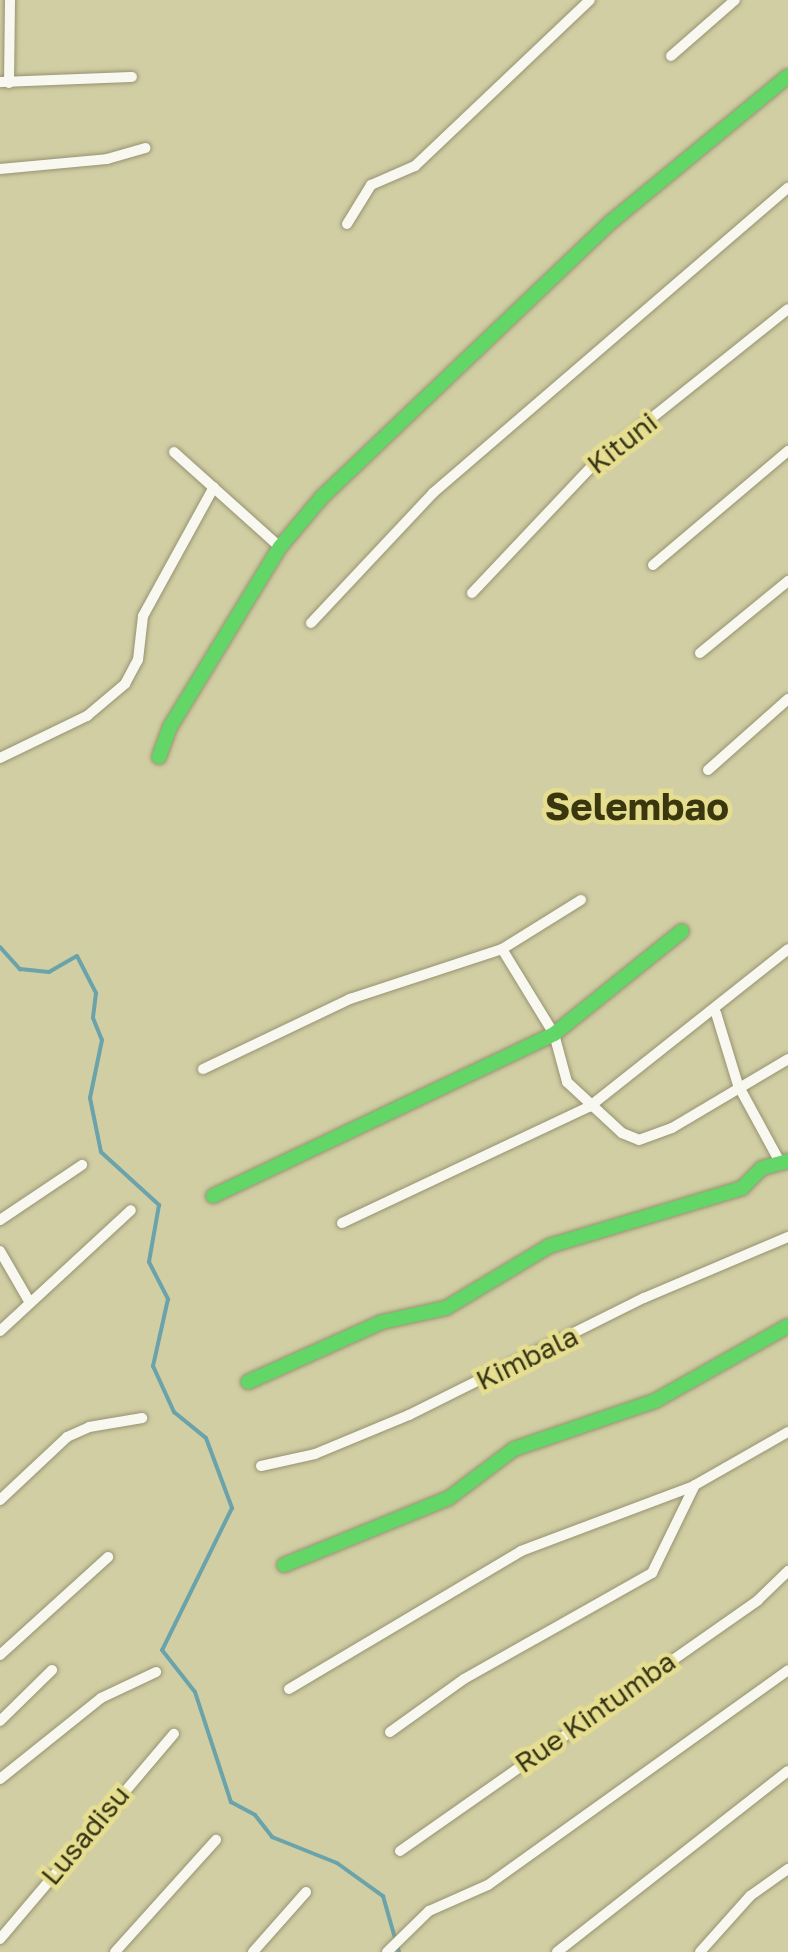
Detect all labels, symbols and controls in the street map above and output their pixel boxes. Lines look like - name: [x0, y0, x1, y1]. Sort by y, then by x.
- street label: Kituni: [580, 405, 664, 481]
- district label: Selembao: [545, 783, 729, 829]
- street label: Kimbala: [470, 1319, 584, 1397]
- street label: Rue Kintumba: [508, 1644, 682, 1780]
- street label: Lusadisu: [34, 1778, 136, 1892]

